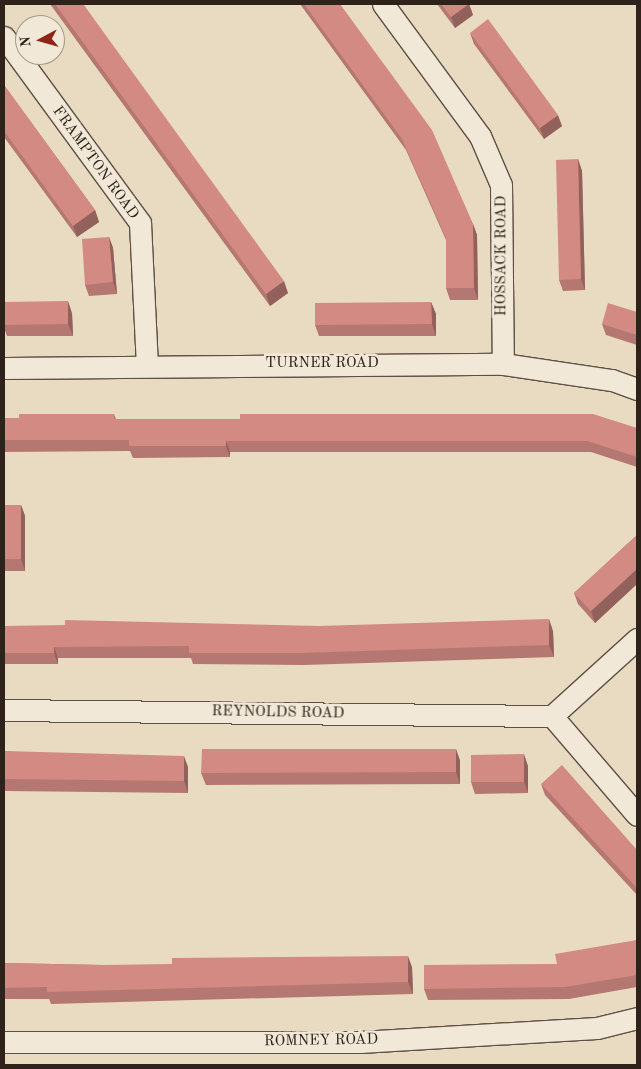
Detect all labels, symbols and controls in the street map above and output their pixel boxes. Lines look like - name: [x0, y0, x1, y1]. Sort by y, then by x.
- north arrow: [15, 15, 65, 65]
- text: N: [19, 35, 34, 48]
- street label: FRAMPTON ROAD: [48, 103, 142, 223]
- street label: HOSSACK ROAD: [493, 196, 511, 316]
- street label: TURNER ROAD: [265, 355, 379, 373]
- street label: REYNOLDS ROAD: [211, 703, 345, 723]
- street label: ROMNEY ROAD: [264, 1031, 378, 1051]

